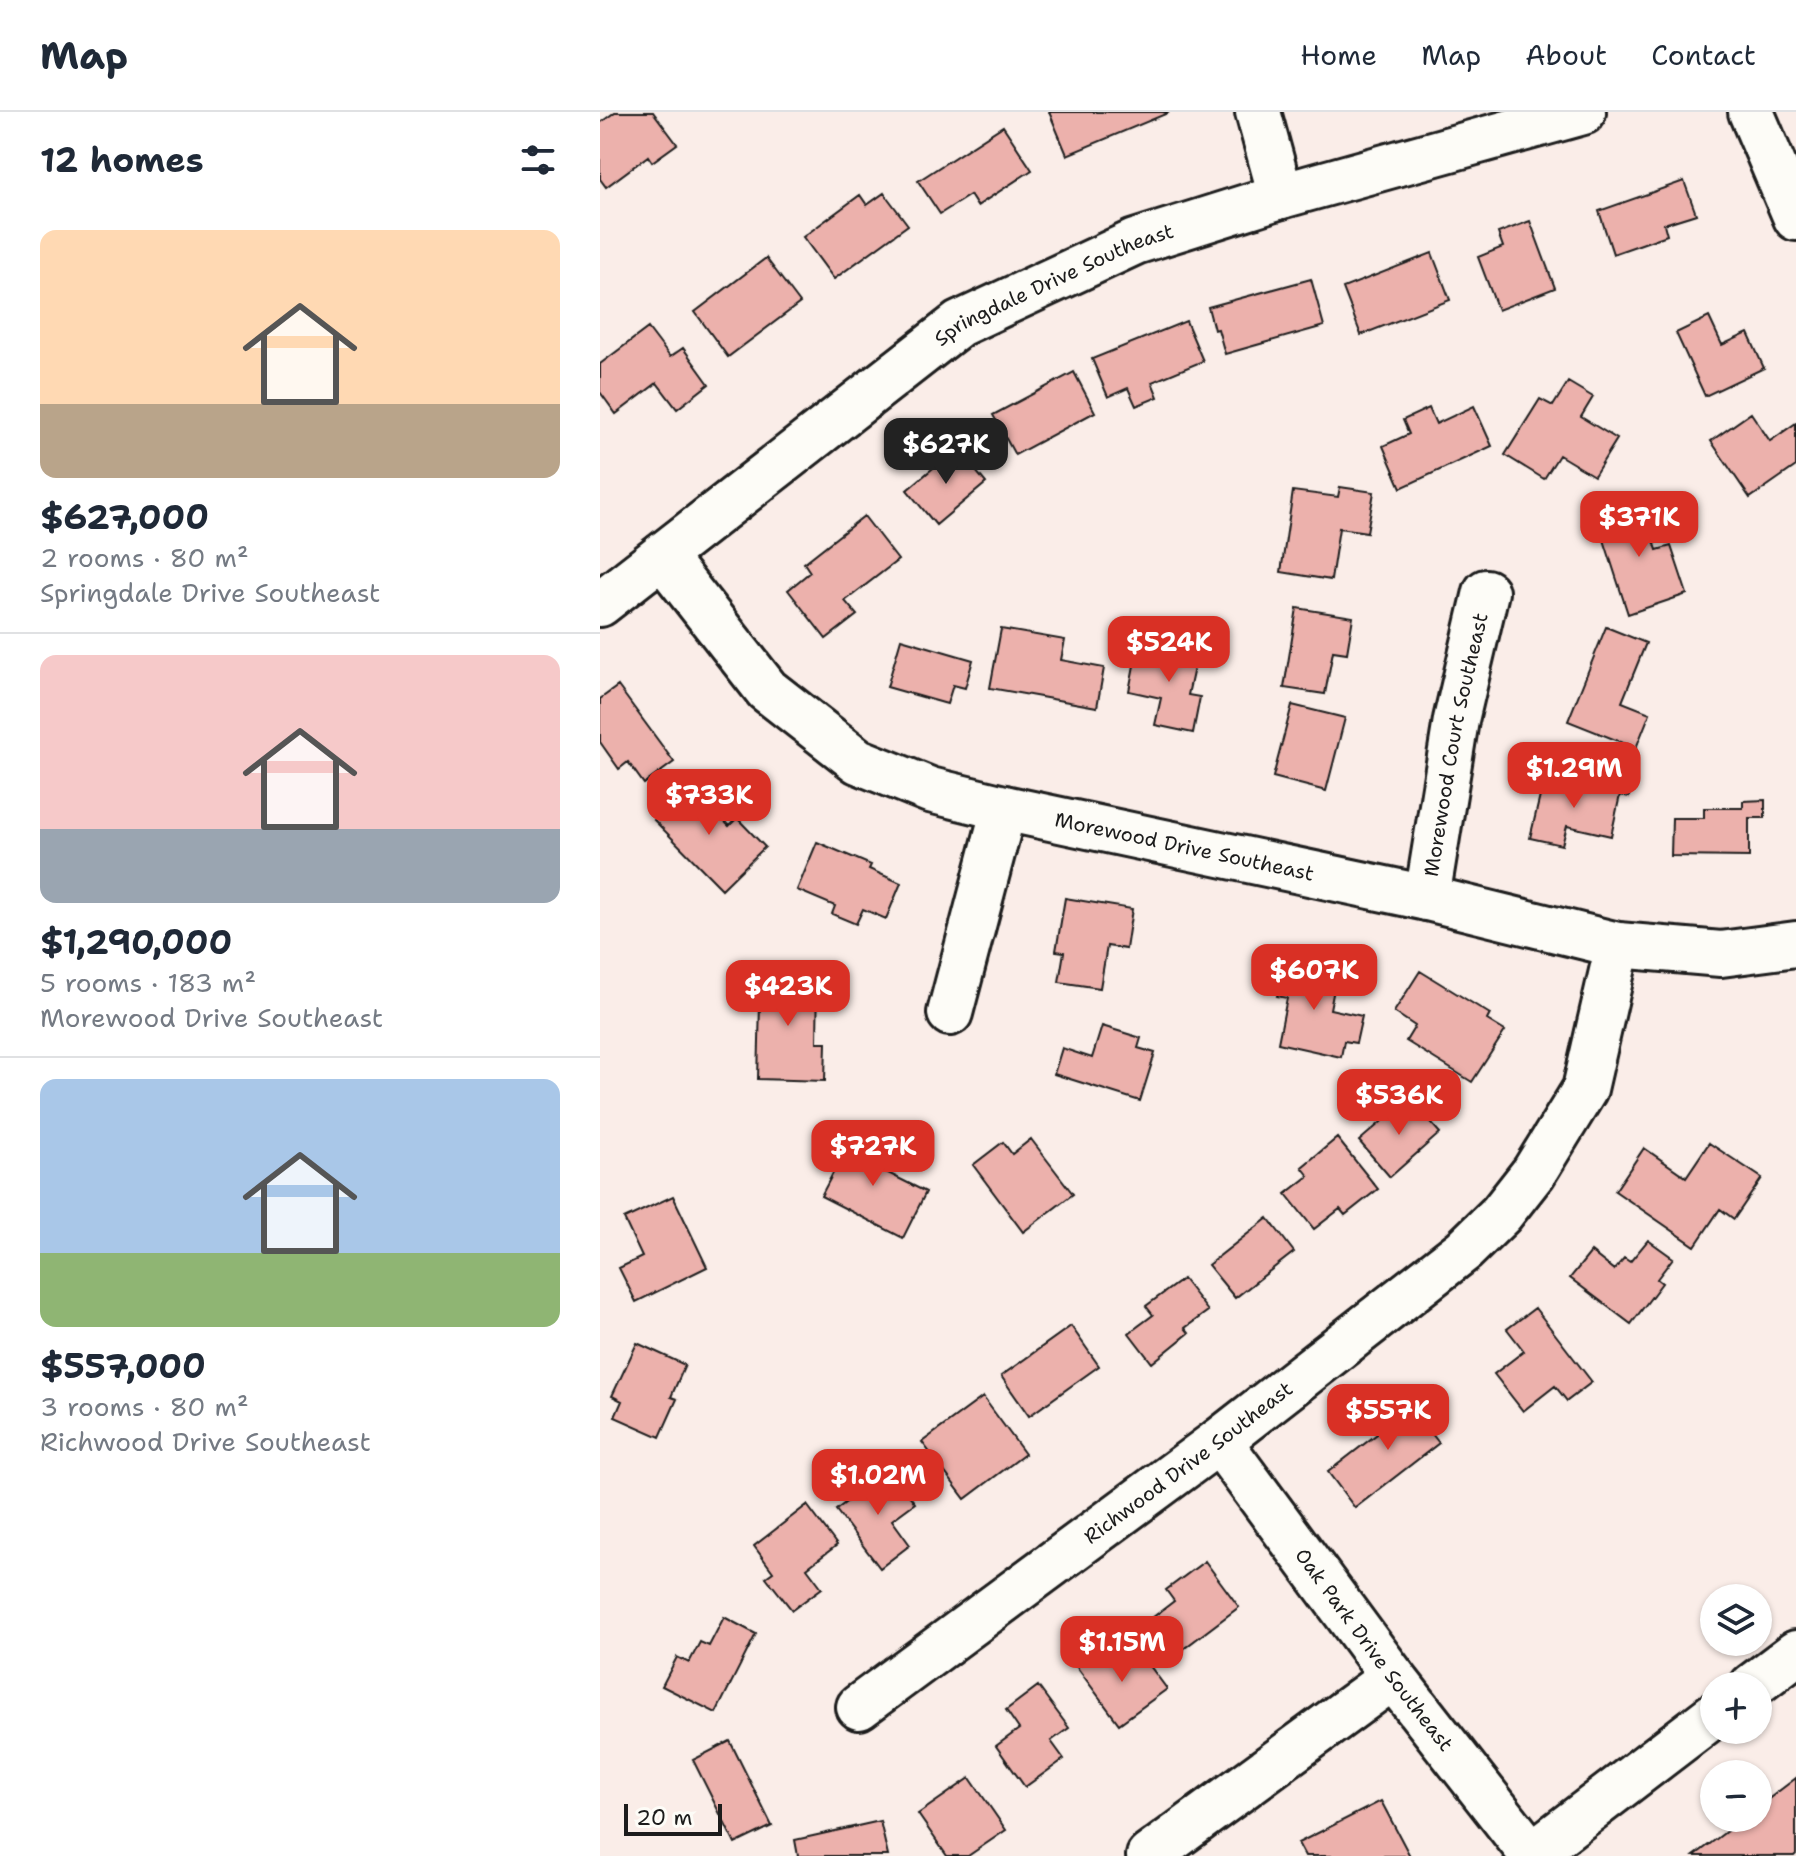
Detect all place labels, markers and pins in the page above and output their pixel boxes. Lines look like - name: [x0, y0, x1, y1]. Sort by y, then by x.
- pin: $627K: [890, 418, 1002, 486]
- pin: $371K: [1583, 491, 1695, 559]
- pin: $524K: [1113, 616, 1225, 684]
- pin: $1.29M: [1509, 742, 1639, 810]
- pin: $733K: [653, 769, 765, 837]
- pin: $607K: [1258, 944, 1370, 1012]
- pin: $423K: [732, 960, 844, 1028]
- pin: $536K: [1343, 1069, 1455, 1137]
- pin: $727K: [817, 1120, 929, 1188]
- pin: $557K: [1332, 1384, 1444, 1452]
- pin: $1.02M: [813, 1449, 943, 1517]
- pin: $1.15M: [1057, 1616, 1187, 1684]

